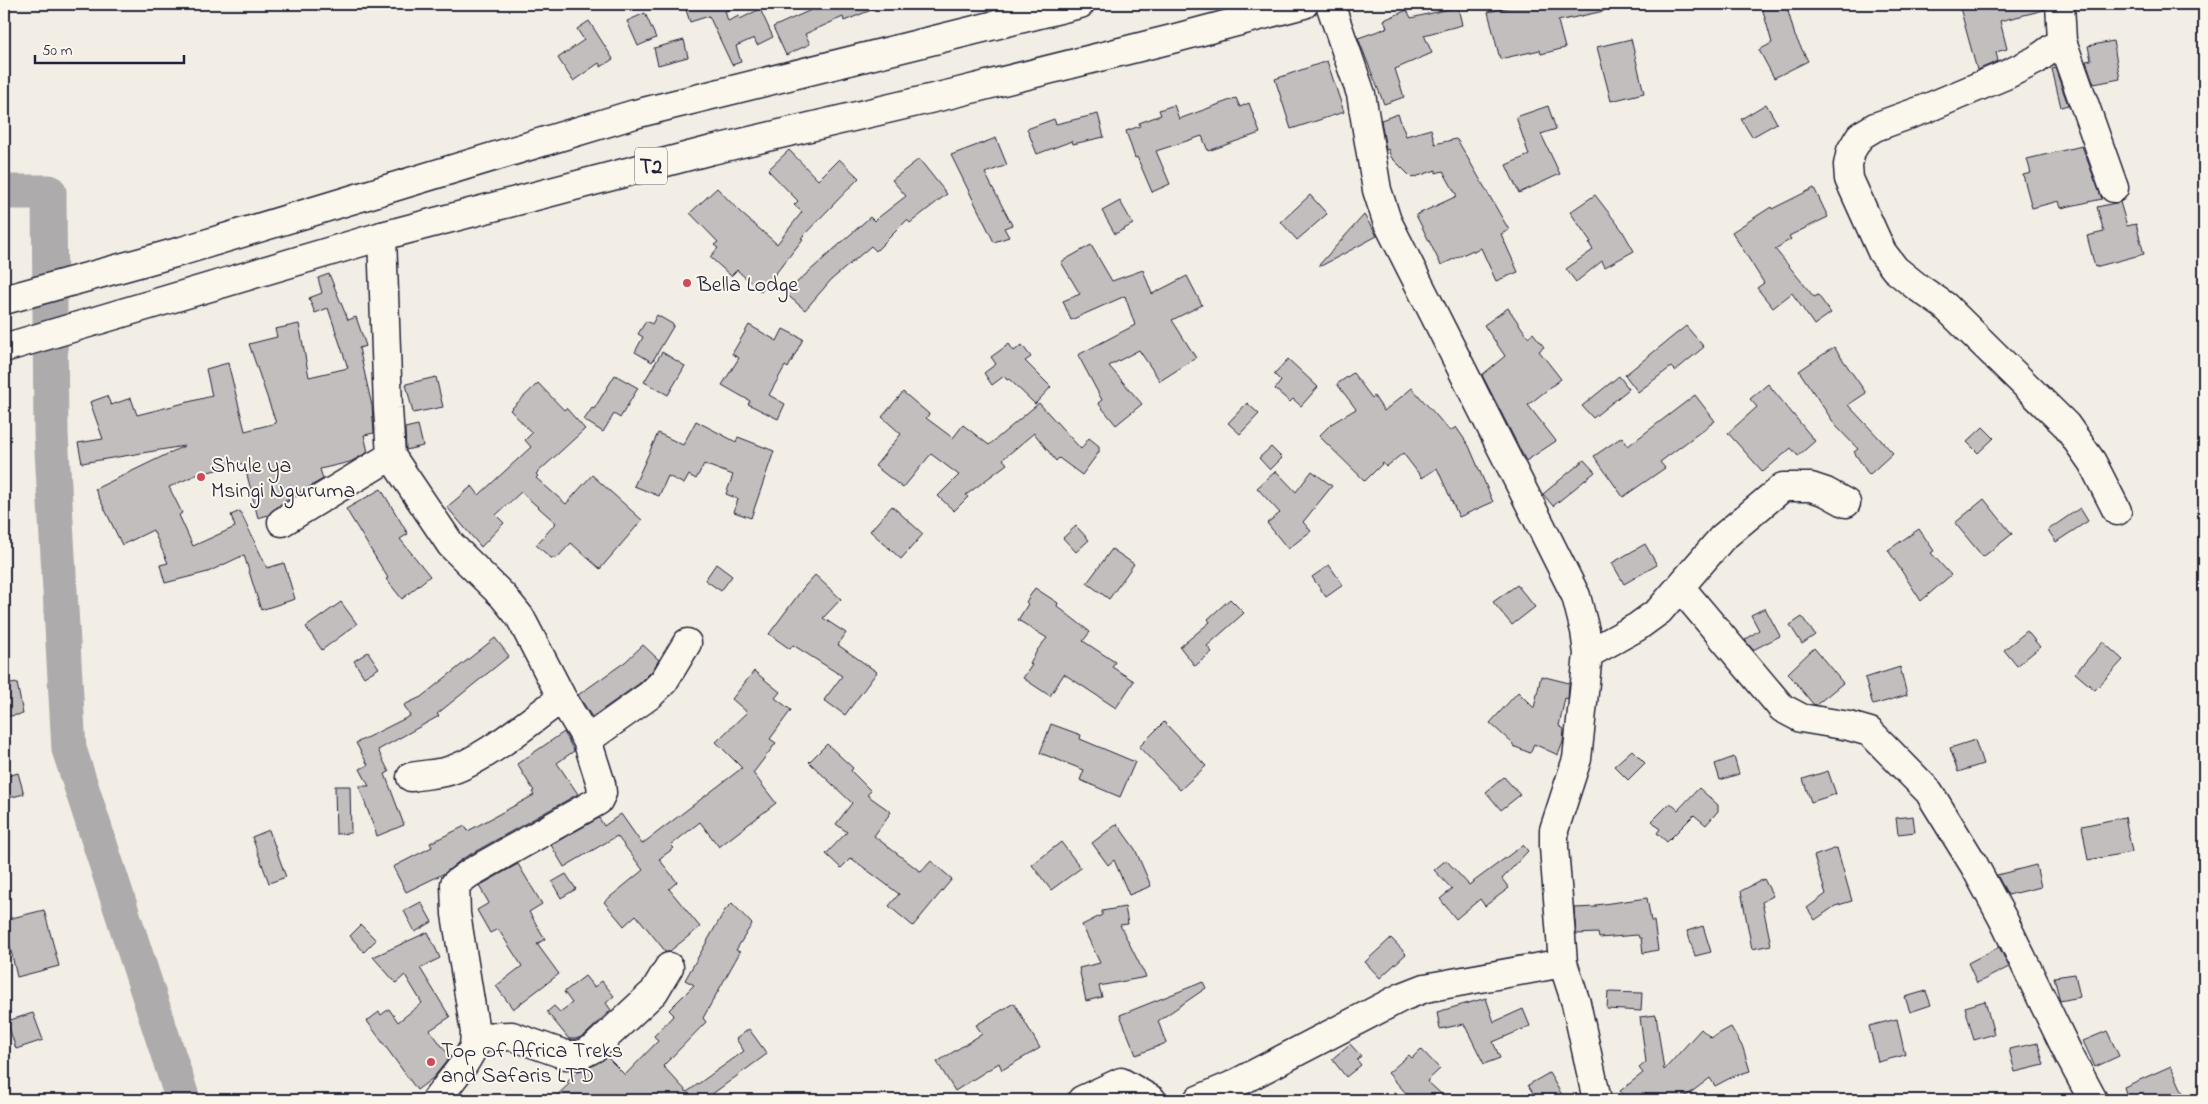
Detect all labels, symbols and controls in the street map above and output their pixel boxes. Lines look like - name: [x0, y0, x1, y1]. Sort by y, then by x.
- scale bar: [35, 32, 184, 64]
- text: 50 m: [42, 40, 73, 62]
- road number: T2: [635, 148, 667, 185]
- place label: Bella Lodge: [696, 270, 798, 303]
- marker: Bella Lodge: [681, 277, 693, 289]
- place label: Shule ya Msingi Nguruma: [211, 451, 355, 509]
- marker: Shule ya Msingi Nguruma: [195, 471, 207, 483]
- place label: Top Of Africa Treks and Safaris LTD: [441, 1036, 623, 1093]
- marker: Top Of Africa Treks and Safaris LTD: [425, 1056, 437, 1068]

